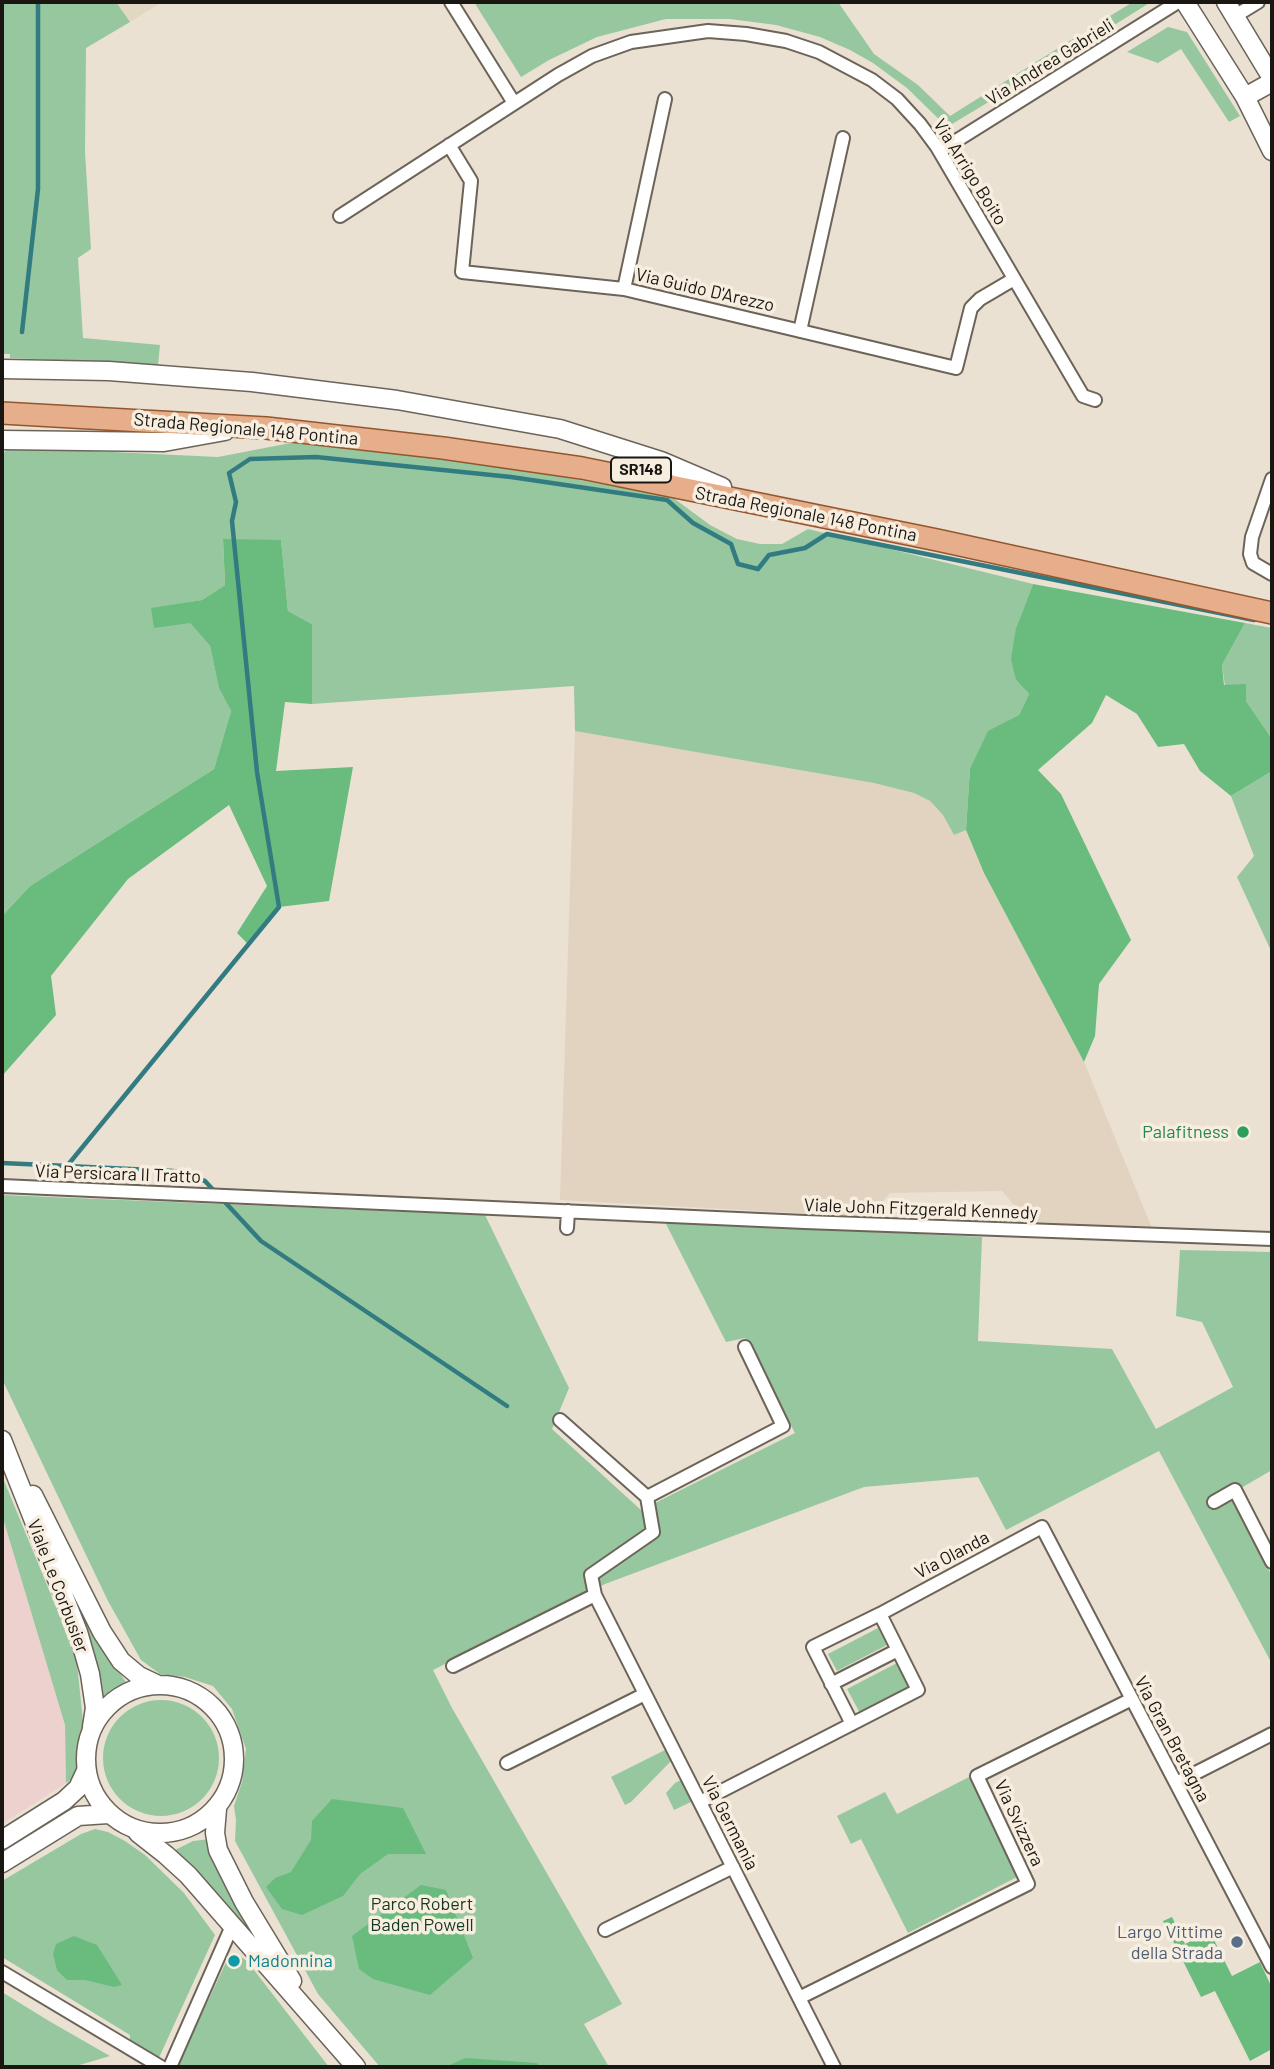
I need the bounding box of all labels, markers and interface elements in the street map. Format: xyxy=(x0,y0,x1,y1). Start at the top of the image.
street label: Via Andrea Gabrieli xyxy=(982,14,1118,110)
street label: Via Arrigo Boito xyxy=(929,115,1011,229)
street label: Via Guido D'Arezzo xyxy=(634,264,776,316)
street label: Strada Regionale 148 Pontina xyxy=(133,408,359,450)
road number: SR148 xyxy=(611,457,671,482)
street label: Strada Regionale 148 Pontina xyxy=(693,482,919,546)
place label: Palafitness xyxy=(1142,1121,1229,1143)
marker: Palafitness xyxy=(1235,1124,1251,1140)
street label: Via Persicara II Tratto xyxy=(35,1160,201,1188)
street label: Viale John Fitzgerald Kennedy xyxy=(804,1194,1038,1224)
street label: Viale Le Corbusier xyxy=(23,1516,93,1656)
street label: Via Olanda xyxy=(911,1526,993,1584)
street label: Via Gran Bretagna xyxy=(1130,1672,1214,1806)
street label: Via Germania xyxy=(697,1772,763,1874)
street label: Via Svizzera xyxy=(990,1776,1048,1870)
park label: Parco Robert Baden Powell xyxy=(370,1893,474,1936)
place label: Largo Vittime della Strada xyxy=(1117,1921,1223,1964)
marker: Largo Vittime della Strada xyxy=(1229,1934,1245,1950)
place label: Madonnina xyxy=(248,1950,333,1972)
marker: Madonnina xyxy=(226,1953,242,1969)

